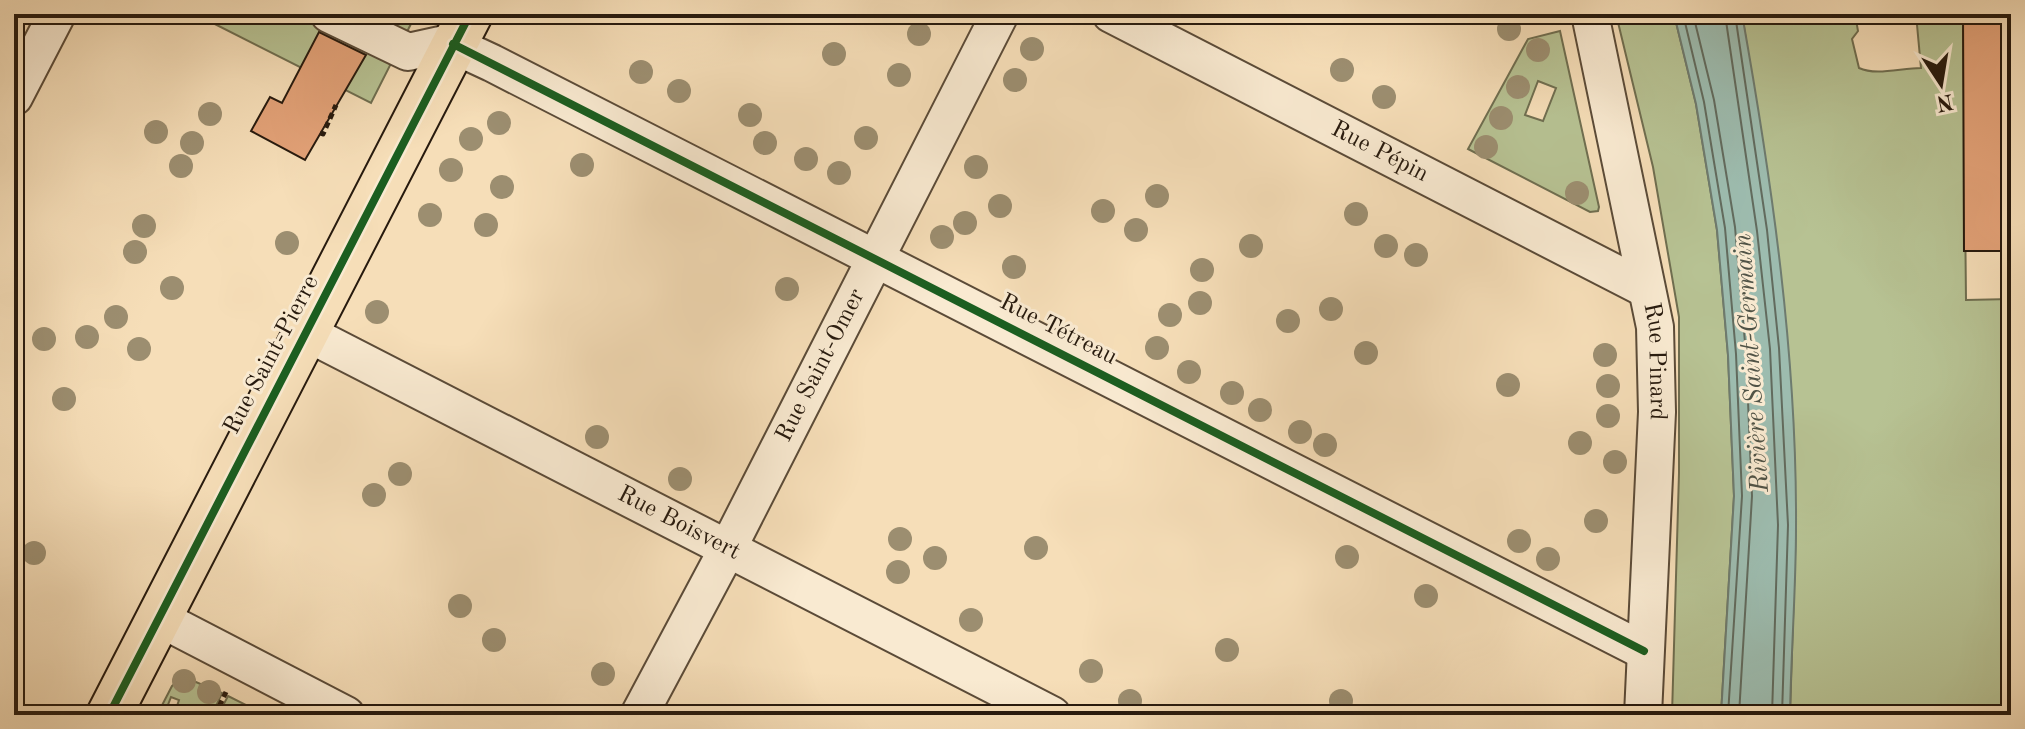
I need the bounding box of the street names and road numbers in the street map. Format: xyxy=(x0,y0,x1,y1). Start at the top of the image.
street label: Rue Pépin xyxy=(1327,117,1432,187)
street label: Rue Saint-Pierre xyxy=(220,272,324,438)
street label: Rue Saint-Omer xyxy=(772,285,870,446)
street label: Rue Tétreau xyxy=(995,290,1121,370)
street label: Rue Pinard xyxy=(1638,300,1669,421)
street label: Rue Boisvert xyxy=(614,482,744,565)

